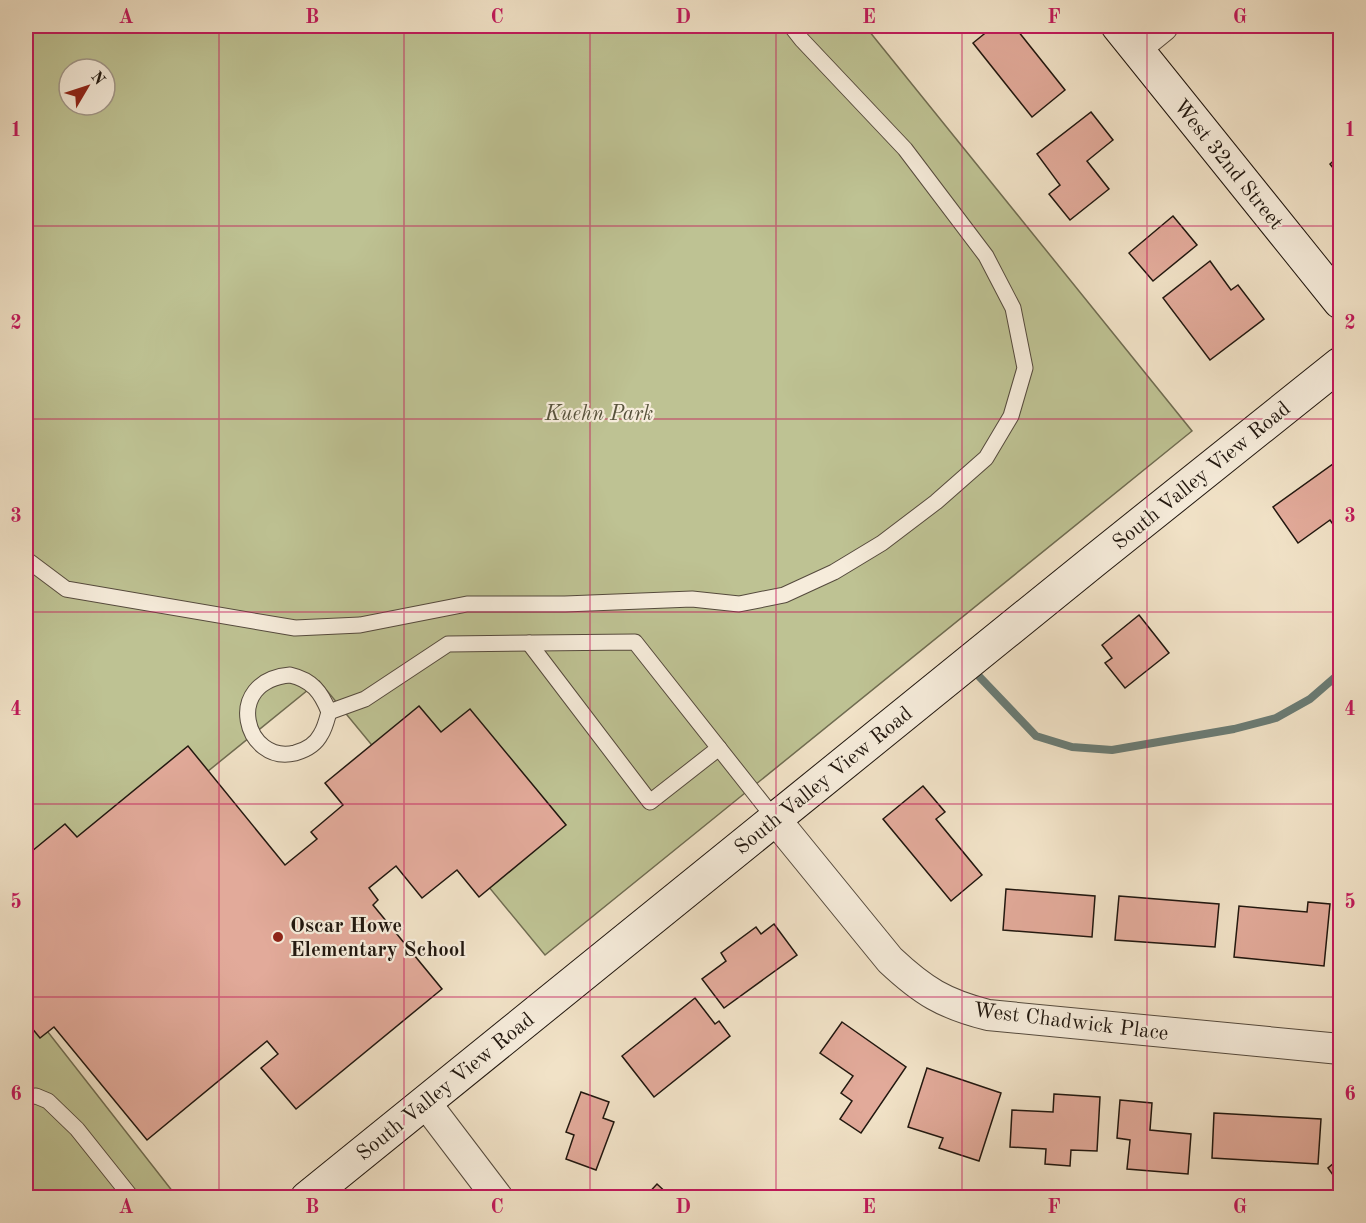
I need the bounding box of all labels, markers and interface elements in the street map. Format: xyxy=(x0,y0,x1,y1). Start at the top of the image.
text: A xyxy=(118,8,134,28)
text: B xyxy=(305,8,319,28)
text: C xyxy=(490,8,504,28)
text: D xyxy=(675,8,691,28)
text: E xyxy=(862,8,876,28)
text: F xyxy=(1047,8,1061,28)
text: G xyxy=(1233,8,1247,28)
north arrow xyxy=(57,57,117,117)
text: N xyxy=(87,69,108,89)
street label: West 32nd Street xyxy=(1169,96,1287,234)
text: 1 xyxy=(10,121,22,141)
text: 1 xyxy=(1344,121,1356,141)
text: 2 xyxy=(10,314,22,334)
text: 2 xyxy=(1344,314,1356,334)
street label: South Valley View Road xyxy=(1109,398,1295,554)
park label: Kuehn Park xyxy=(544,404,653,425)
text: 3 xyxy=(10,507,22,527)
text: 3 xyxy=(1344,507,1356,527)
text: 4 xyxy=(10,700,22,720)
text: 4 xyxy=(1344,700,1356,720)
street label: South Valley View Road xyxy=(731,703,917,859)
text: 5 xyxy=(10,892,22,913)
text: 5 xyxy=(1344,892,1356,913)
place label: Oscar Howe Elementary School xyxy=(290,916,466,961)
marker: Oscar Howe Elementary School xyxy=(271,930,285,944)
street label: West Chadwick Place xyxy=(972,1000,1170,1045)
street label: South Valley View Road xyxy=(353,1009,539,1165)
text: 6 xyxy=(10,1085,22,1105)
text: 6 xyxy=(1344,1085,1356,1105)
text: A xyxy=(118,1198,134,1218)
text: B xyxy=(305,1198,319,1218)
text: C xyxy=(490,1198,504,1218)
text: D xyxy=(675,1198,691,1218)
text: E xyxy=(862,1198,876,1218)
text: F xyxy=(1047,1198,1061,1218)
text: G xyxy=(1233,1198,1247,1218)

